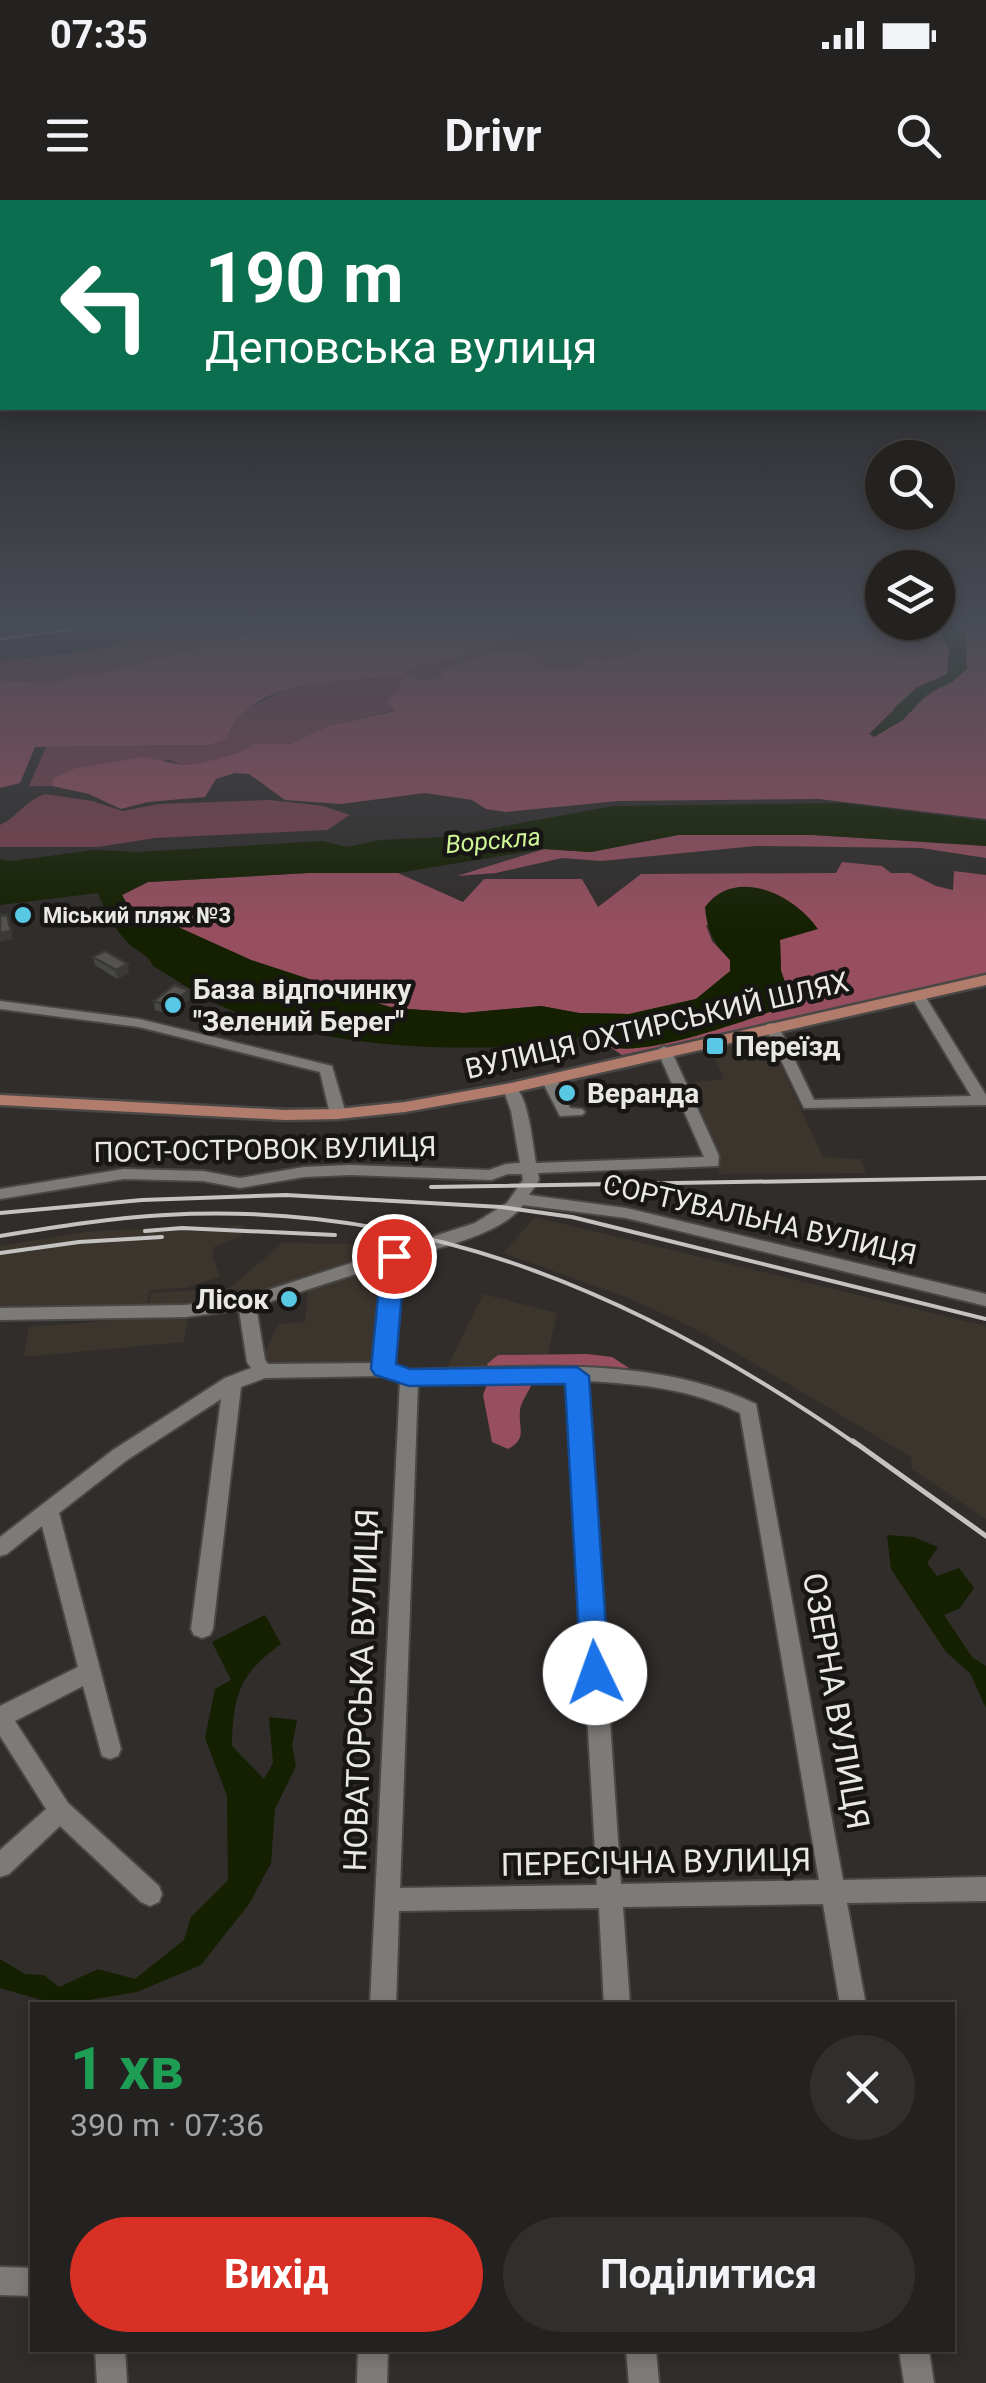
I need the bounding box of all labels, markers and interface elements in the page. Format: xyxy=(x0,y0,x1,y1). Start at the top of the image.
text: 07:35 xyxy=(50,13,148,57)
icon: menu xyxy=(40,108,95,163)
icon: search xyxy=(891,108,946,163)
text: Drivr xyxy=(445,109,541,162)
text: 190 m xyxy=(205,237,404,319)
icon: left xyxy=(40,240,170,370)
text: Деповська вулиця xyxy=(205,321,598,374)
map controls xyxy=(865,440,955,640)
button: search xyxy=(865,440,955,530)
button: layers xyxy=(865,550,955,640)
water label: Ворскла xyxy=(444,822,542,859)
place label: Міський пляж №3 xyxy=(43,903,231,928)
marker: Міський пляж №3 xyxy=(12,904,34,926)
street label: ВУЛИЦЯ ОХТИРСЬКИЙ ШЛЯХ xyxy=(462,965,852,1086)
place label: База відпочинку "Зелений Берег" xyxy=(193,973,412,1038)
marker: База відпочинку "Зелений Берег" xyxy=(162,994,184,1016)
place label: Переїзд xyxy=(735,1030,841,1063)
marker: Переїзд xyxy=(704,1035,726,1057)
place label: Веранда xyxy=(587,1077,699,1110)
marker: Веранда xyxy=(556,1082,578,1104)
street label: ПОСТ-ОСТРОВОК ВУЛИЦЯ xyxy=(93,1130,437,1169)
street label: СОРТУВАЛЬНА ВУЛИЦЯ xyxy=(600,1167,920,1272)
pin xyxy=(352,1214,437,1299)
icon: arrive xyxy=(367,1229,422,1284)
place label: Лісок xyxy=(196,1283,269,1316)
marker: Лісок xyxy=(278,1288,300,1310)
street label: НОВАТОРСЬКА ВУЛИЦЯ xyxy=(336,1508,386,1872)
street label: ОЗЕРНА ВУЛИЦЯ xyxy=(795,1570,877,1832)
position arrow xyxy=(543,1621,647,1725)
street label: ПЕРЕСІЧНА ВУЛИЦЯ xyxy=(500,1840,812,1884)
text: 1 хв xyxy=(70,2033,184,2104)
button: close xyxy=(810,2035,915,2140)
text: 390 m · 07:36 xyxy=(70,2106,264,2144)
button: Вихід xyxy=(70,2217,483,2332)
button: Поділитися xyxy=(503,2217,915,2332)

